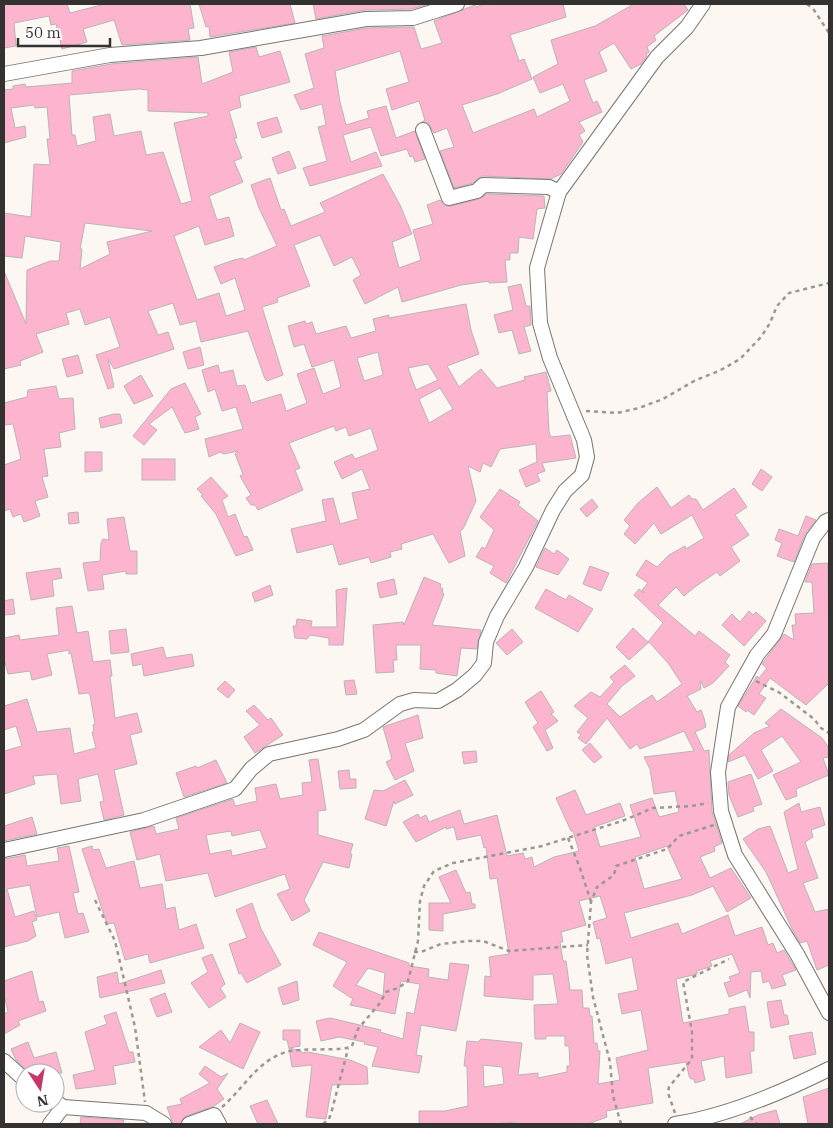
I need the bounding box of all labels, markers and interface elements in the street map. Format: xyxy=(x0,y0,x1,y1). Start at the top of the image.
scale bar xyxy=(18,15,110,47)
text: 50 m xyxy=(25,23,61,42)
north arrow xyxy=(15,1063,65,1113)
text: N xyxy=(35,1091,50,1111)

